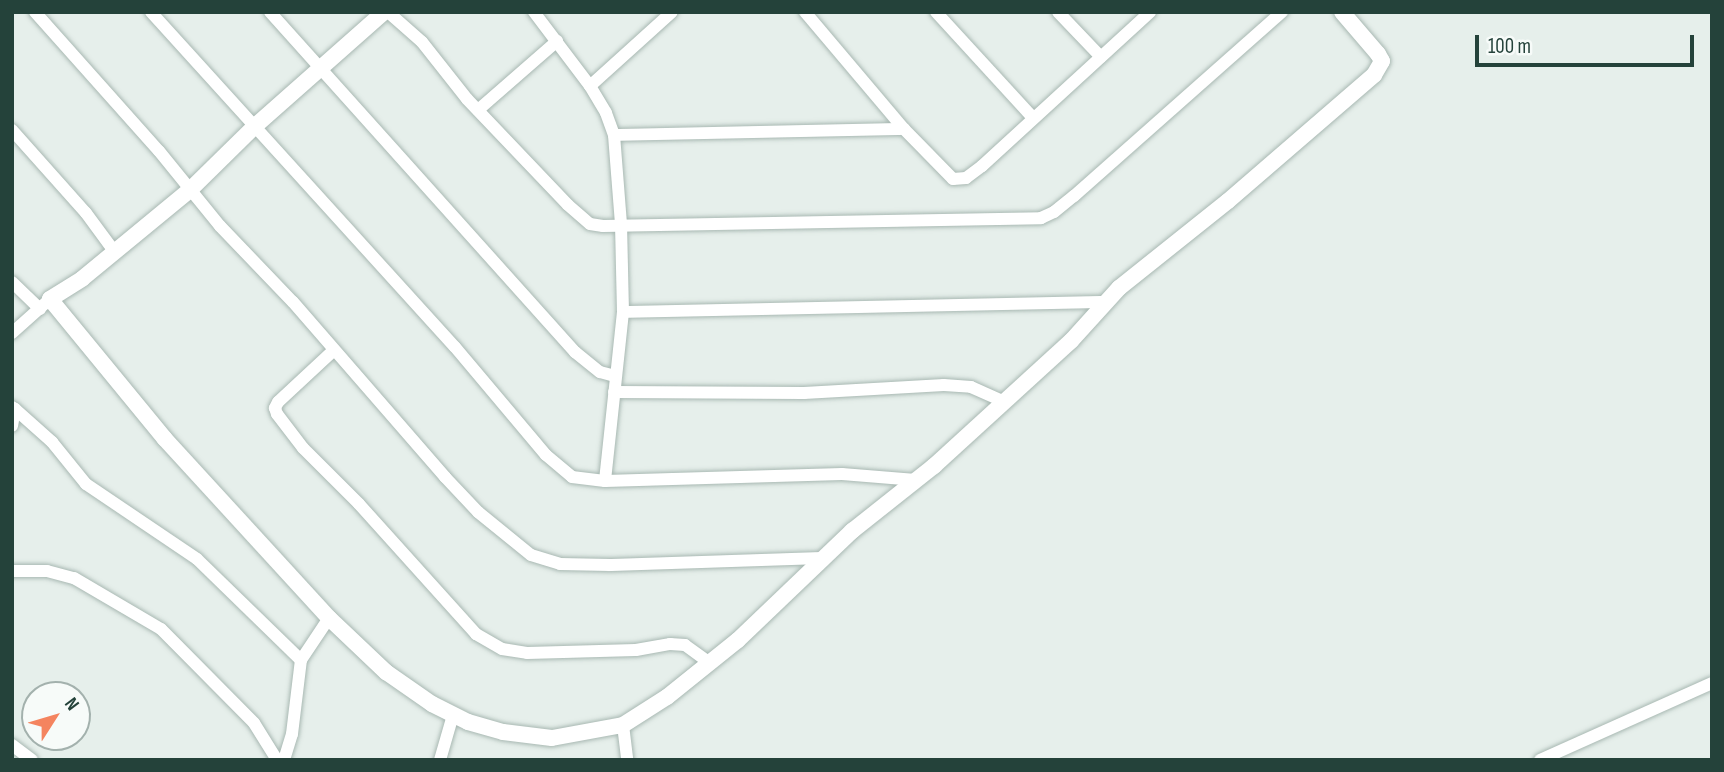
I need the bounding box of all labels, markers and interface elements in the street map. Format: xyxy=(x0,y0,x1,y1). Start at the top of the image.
scale bar xyxy=(1479,21,1698,65)
text: 100 m xyxy=(1488,34,1531,59)
north arrow xyxy=(21,681,91,751)
text: N xyxy=(59,693,84,715)

